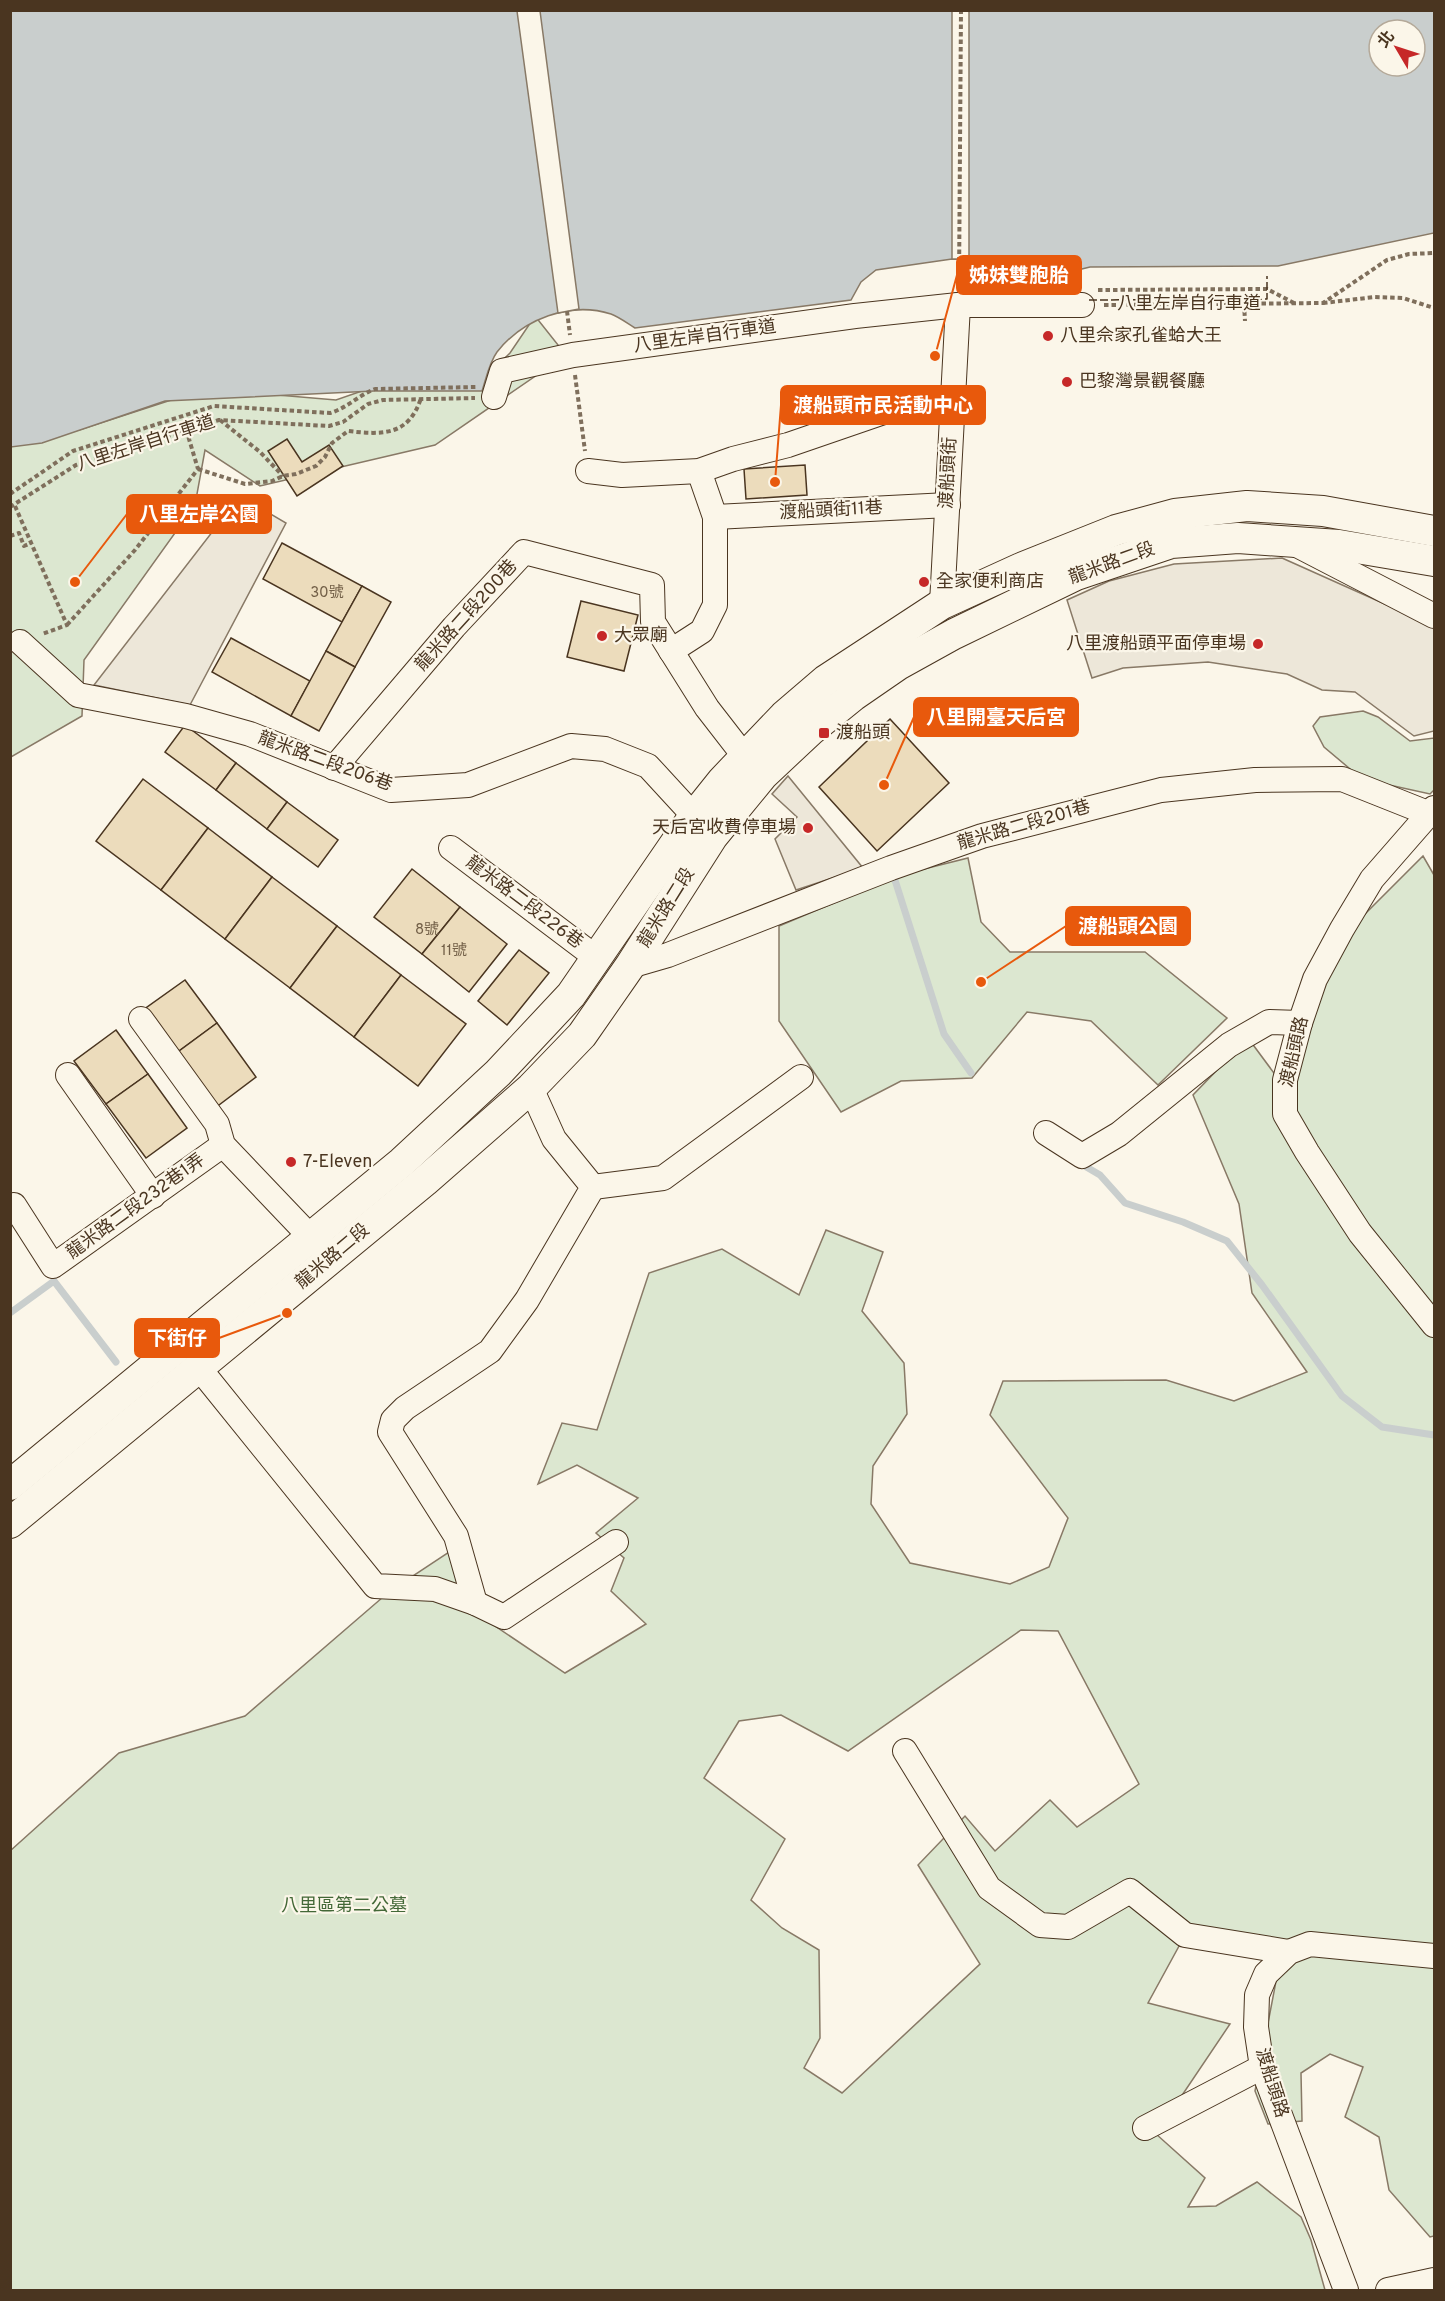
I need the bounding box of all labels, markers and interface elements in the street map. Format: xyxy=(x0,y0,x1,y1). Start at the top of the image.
north arrow xyxy=(1367,18,1427,78)
text: 北 xyxy=(1374,27,1400,52)
callout: 姊妹雙胞胎 xyxy=(957,256,1081,294)
text: 姊妹雙胞胎 xyxy=(969,264,1069,290)
street label: 八里左岸自行車道 xyxy=(1117,293,1261,316)
street label: 八里左岸自行車道 xyxy=(632,316,778,358)
place label: 八里佘家孔雀蛤大王 xyxy=(1060,325,1222,348)
marker: 八里佘家孔雀蛤大王 xyxy=(1041,329,1055,343)
place label: 巴黎灣景觀餐廳 xyxy=(1079,371,1205,394)
marker: 巴黎灣景觀餐廳 xyxy=(1060,375,1074,389)
callout: 渡船頭市民活動中心 xyxy=(781,386,985,424)
text: 渡船頭市民活動中心 xyxy=(793,394,973,420)
street label: 八里左岸自行車道 xyxy=(74,411,218,477)
street label: 渡船頭街 xyxy=(936,436,962,510)
callout: 八里左岸公園 xyxy=(127,495,271,533)
street label: 渡船頭街11巷 xyxy=(779,497,883,525)
text: 八里左岸公園 xyxy=(139,503,259,529)
street label: 龍米路二段 xyxy=(1066,538,1158,590)
street label: 龍米路二段200巷 xyxy=(411,556,523,676)
place label: 全家便利商店 xyxy=(936,571,1044,594)
marker: 全家便利商店 xyxy=(917,575,931,589)
house number: 30號 xyxy=(310,584,344,603)
place label: 大眾廟 xyxy=(614,625,668,648)
marker: 大眾廟 xyxy=(595,629,609,643)
place label: 八里渡船頭平面停車場 xyxy=(1066,633,1246,656)
marker: 八里渡船頭平面停車場 xyxy=(1251,637,1265,651)
callout: 八里開臺天后宮 xyxy=(914,698,1078,736)
text: 八里開臺天后宮 xyxy=(926,706,1066,732)
place label: 渡船頭 xyxy=(836,722,890,745)
marker: 渡船頭 xyxy=(817,726,831,740)
street label: 龍米路二段206巷 xyxy=(255,727,395,797)
street label: 龍米路二段201巷 xyxy=(955,796,1093,856)
place label: 天后宮收費停車場 xyxy=(652,817,796,840)
marker: 天后宮收費停車場 xyxy=(801,821,815,835)
street label: 龍米路二段226巷 xyxy=(461,851,587,955)
street label: 龍米路二段 xyxy=(633,864,701,952)
callout: 渡船頭公園 xyxy=(1066,907,1190,945)
text: 渡船頭公園 xyxy=(1078,915,1178,941)
house number: 8號 xyxy=(415,921,439,940)
house number: 11號 xyxy=(441,942,467,961)
street label: 渡船頭路 xyxy=(1276,1014,1314,1090)
street label: 龍米路二段232巷1弄 xyxy=(62,1149,210,1265)
place label: 7-Eleven xyxy=(303,1151,372,1174)
marker: 7-Eleven xyxy=(284,1155,298,1169)
street label: 龍米路二段 xyxy=(291,1219,375,1295)
callout: 下街仔 xyxy=(135,1319,219,1357)
text: 下街仔 xyxy=(147,1327,207,1353)
park label: 八里區第二公墓 xyxy=(281,1895,407,1918)
street label: 渡船頭路 xyxy=(1249,2045,1293,2121)

